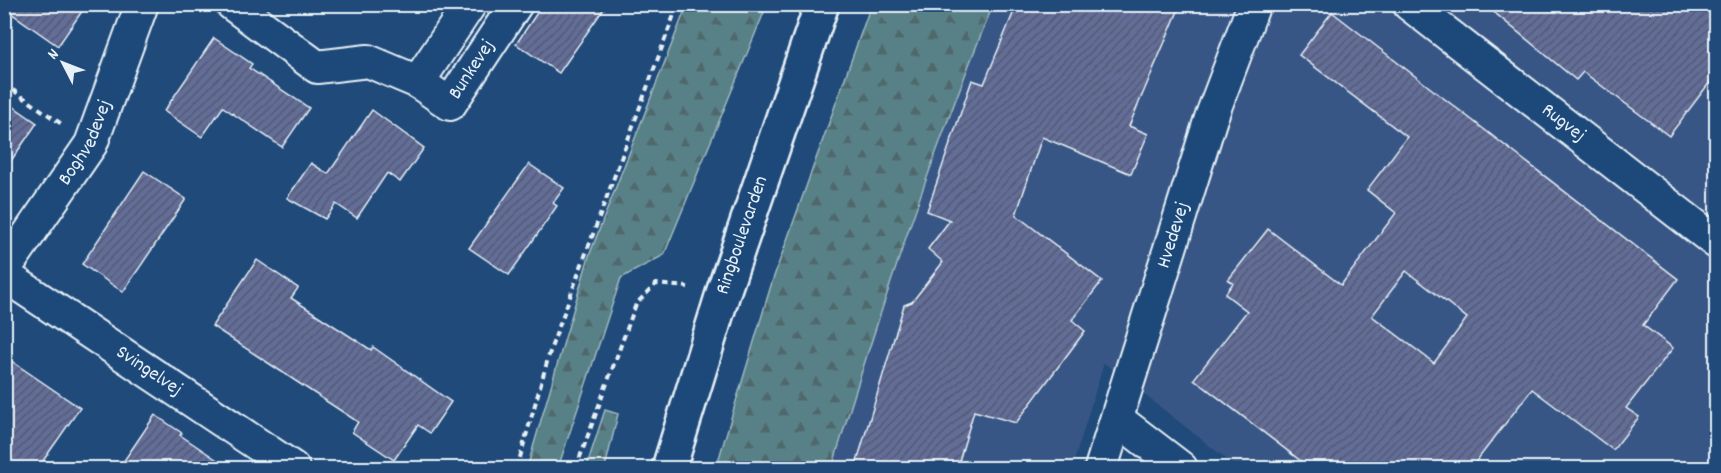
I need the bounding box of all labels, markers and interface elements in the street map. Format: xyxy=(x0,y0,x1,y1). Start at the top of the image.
north arrow xyxy=(33,33,93,93)
street label: Bunkevej xyxy=(442,34,503,106)
text: N xyxy=(43,44,65,65)
street label: Boghvedevej xyxy=(52,96,120,192)
street label: Rugvej xyxy=(1535,97,1591,150)
street label: Ringboulevarden xyxy=(709,172,776,299)
street label: Hvedevej xyxy=(1151,199,1198,272)
street label: Svingelvej xyxy=(110,339,188,404)

